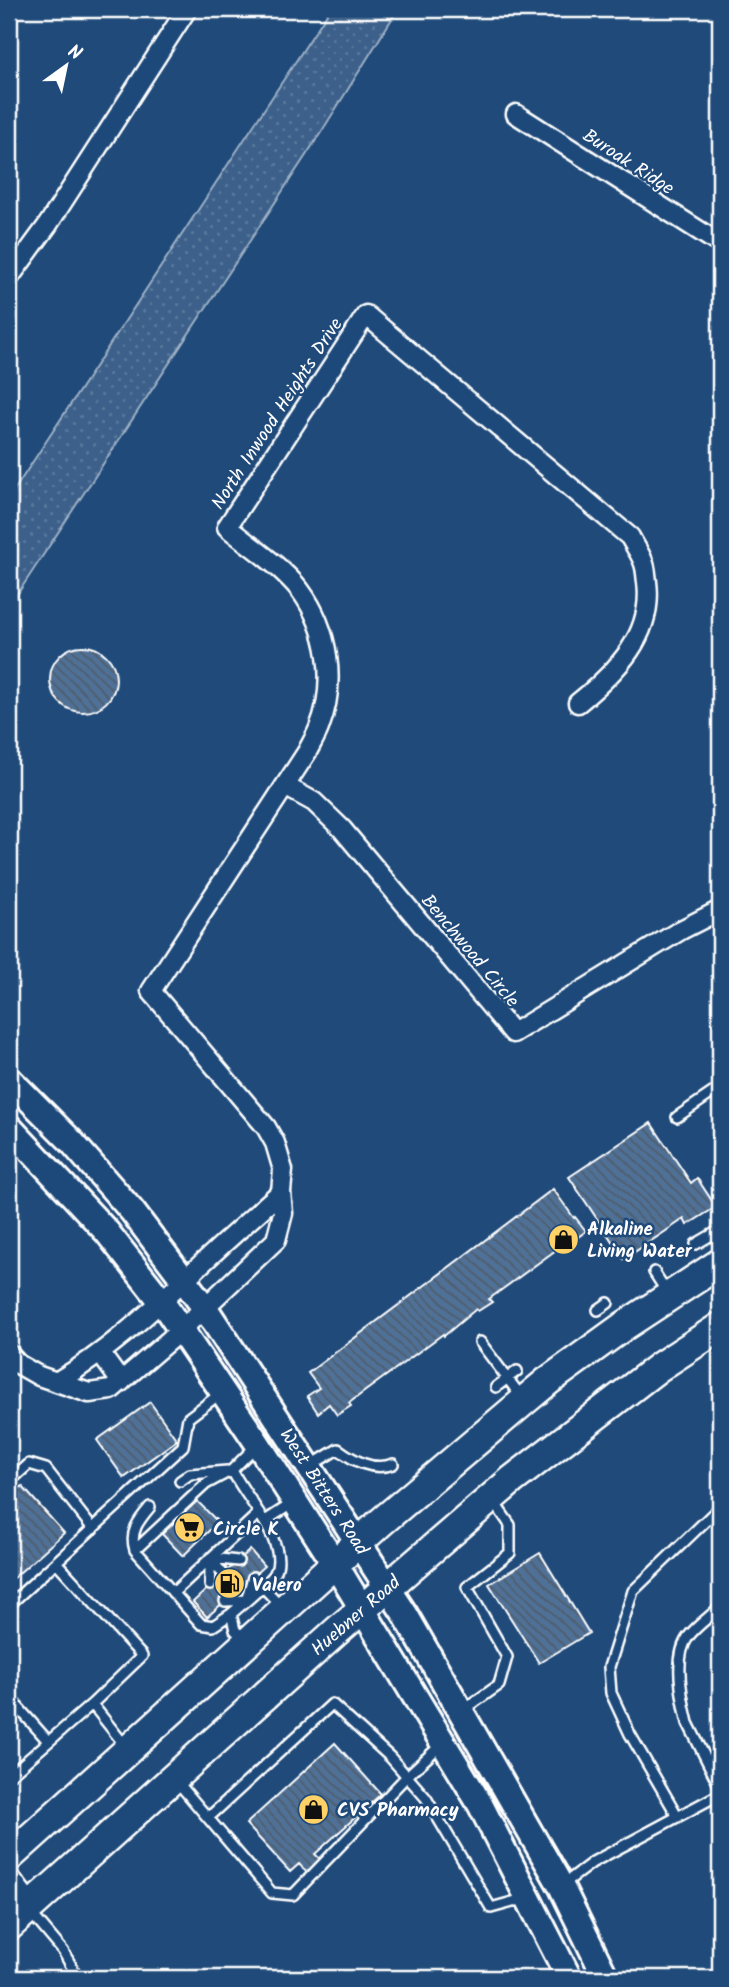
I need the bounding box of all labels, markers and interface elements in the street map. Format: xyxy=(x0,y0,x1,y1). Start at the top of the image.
north arrow xyxy=(32,32,102,102)
text: N xyxy=(61,38,87,69)
street label: Buroak Ridge xyxy=(576,122,680,204)
street label: North Inwood Heights Drive xyxy=(204,312,351,516)
street label: Benchwood Circle xyxy=(413,888,526,1015)
place label: Alkaline Living Water xyxy=(587,1215,693,1267)
shop icon: Alkaline Living Water xyxy=(547,1222,581,1256)
street label: West Bitters Road xyxy=(271,1423,376,1562)
supermarket icon: Circle K xyxy=(173,1511,207,1545)
place label: Circle K xyxy=(213,1515,279,1545)
fuel station icon: Valero xyxy=(212,1567,246,1601)
street label: Huebner Road xyxy=(305,1568,408,1664)
place label: Valero xyxy=(252,1571,302,1601)
shop icon: CVS Pharmacy xyxy=(297,1792,331,1826)
place label: CVS Pharmacy xyxy=(337,1796,459,1826)

